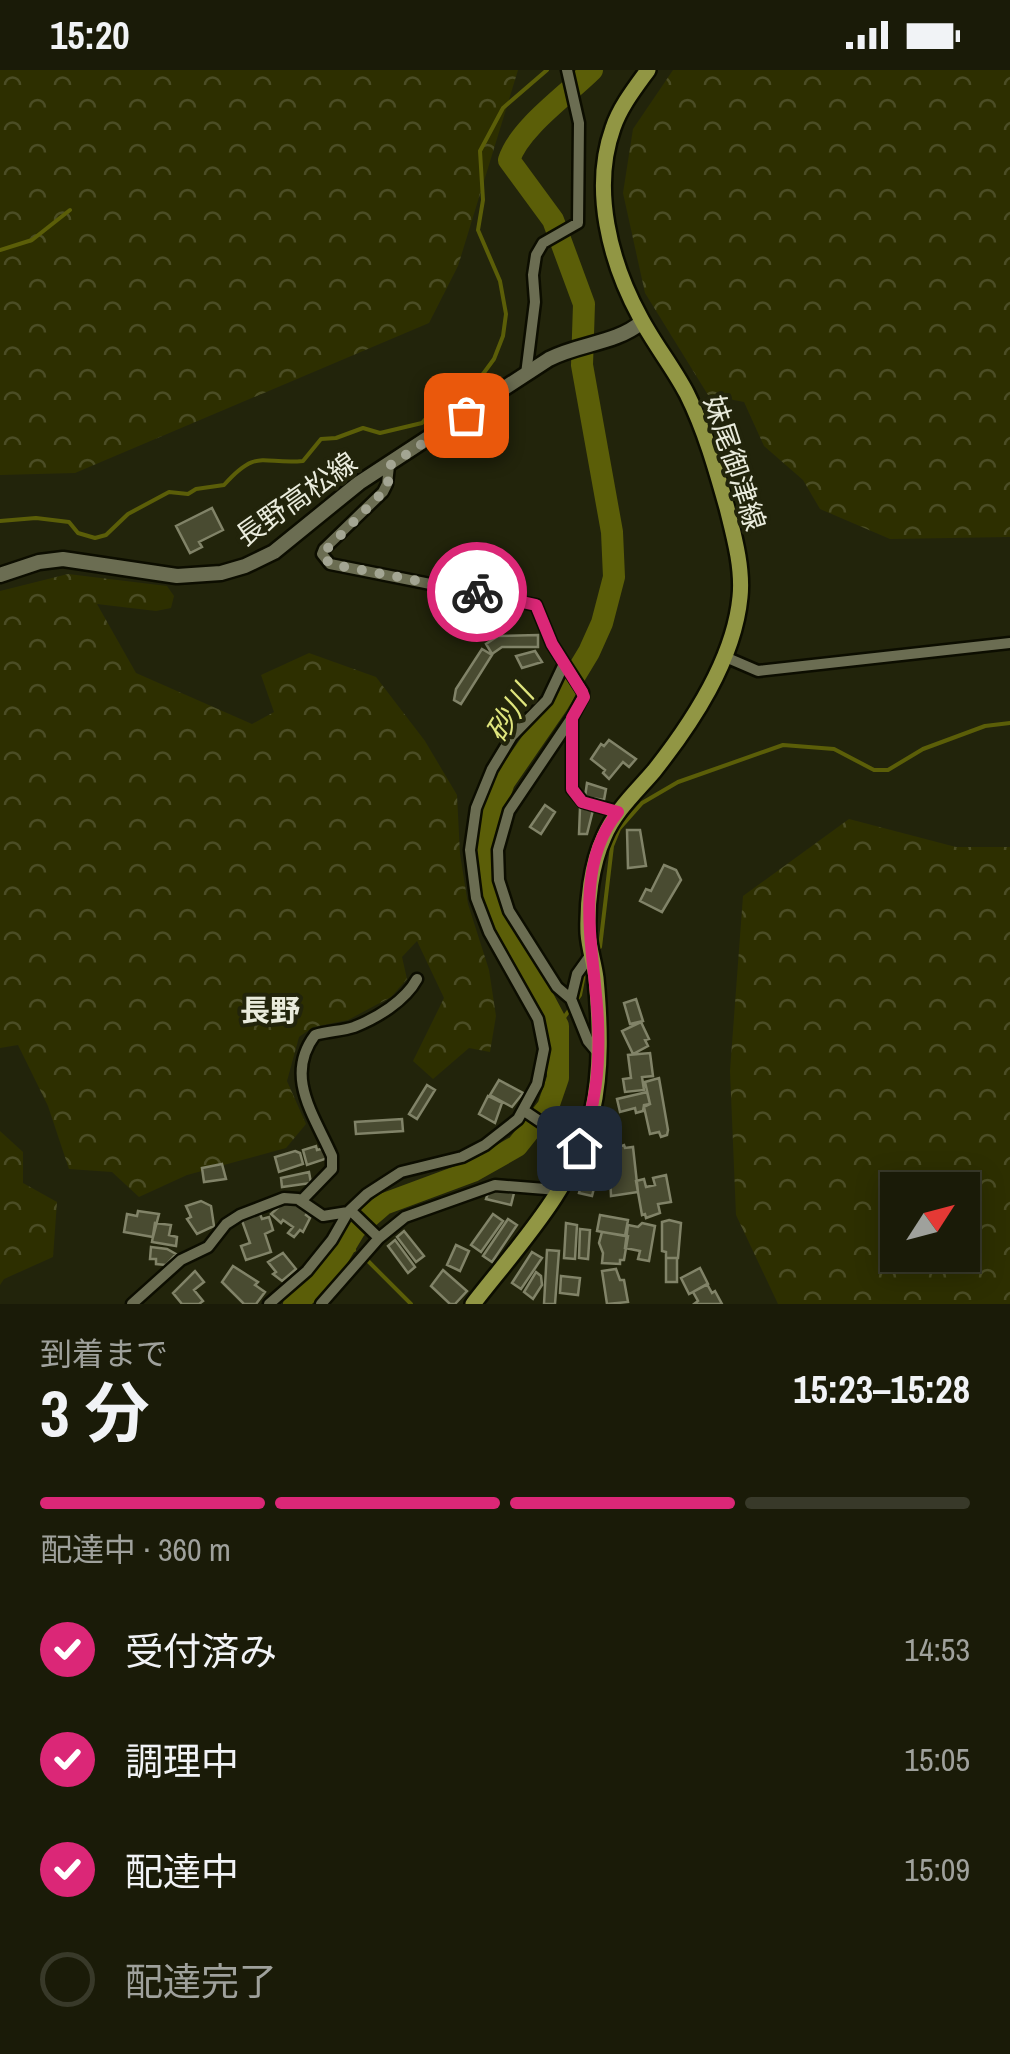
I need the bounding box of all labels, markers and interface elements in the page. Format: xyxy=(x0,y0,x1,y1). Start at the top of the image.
text: 15:20 xyxy=(50,10,130,61)
pin xyxy=(424,373,509,458)
icon: bag xyxy=(439,388,494,443)
street label: 妹尾御津線 xyxy=(695,391,775,535)
street label: 長野高松線 xyxy=(228,443,364,555)
courier xyxy=(427,542,527,642)
icon: bike xyxy=(450,565,505,620)
water label: 砂川 xyxy=(476,675,544,750)
district label: 長野 xyxy=(240,990,300,1030)
pin xyxy=(537,1106,622,1191)
icon: home xyxy=(552,1121,607,1176)
north arrow xyxy=(880,1172,980,1272)
map controls xyxy=(880,1172,980,1272)
text: 到着まで xyxy=(40,1332,168,1375)
text: 15:23–15:28 xyxy=(793,1364,970,1415)
text: 3 分 xyxy=(40,1369,149,1456)
text: 配達中 · 360 m xyxy=(40,1528,231,1571)
icon: check xyxy=(40,1622,95,1677)
text: 受付済み xyxy=(125,1626,277,1677)
text: 14:53 xyxy=(904,1628,970,1671)
icon: check xyxy=(40,1732,95,1787)
text: 調理中 xyxy=(125,1736,239,1787)
text: 15:05 xyxy=(904,1738,970,1781)
icon: check xyxy=(40,1842,95,1897)
text: 配達中 xyxy=(125,1846,239,1897)
text: 15:09 xyxy=(904,1848,970,1891)
text: 配達完了 xyxy=(125,1956,277,2007)

